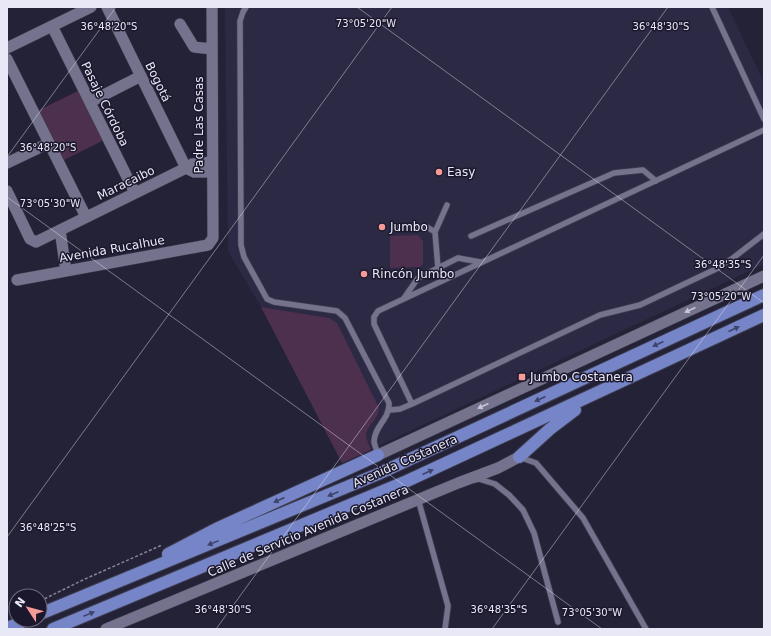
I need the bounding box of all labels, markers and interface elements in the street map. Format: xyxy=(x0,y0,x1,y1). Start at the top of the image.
text: 73°05'20"W xyxy=(336,18,396,29)
text: 36°48'20"S xyxy=(81,21,137,32)
text: 36°48'30"S xyxy=(633,21,689,32)
street label: Pasaje Córdoba xyxy=(78,59,132,149)
street label: Bogotá xyxy=(142,60,174,104)
street label: Padre Las Casas xyxy=(192,76,206,174)
text: 36°48'20"S xyxy=(20,142,76,153)
street label: Maracaibo xyxy=(95,163,157,203)
place label: Easy xyxy=(447,165,475,179)
marker: Easy xyxy=(434,167,444,177)
text: 73°05'30"W xyxy=(20,198,80,209)
place label: Jumbo xyxy=(389,220,428,234)
marker: Jumbo xyxy=(377,222,387,232)
street label: Avenida Rucalhue xyxy=(58,233,166,265)
text: 36°48'35"S xyxy=(695,259,751,270)
place label: Rincón Jumbo xyxy=(372,267,454,281)
marker: Rincón Jumbo xyxy=(359,269,369,279)
text: 73°05'20"W xyxy=(691,291,751,302)
one-way arrow xyxy=(685,307,696,313)
one-way arrow xyxy=(729,326,740,332)
one-way arrow xyxy=(652,341,664,347)
place label: Jumbo Costanera xyxy=(529,370,633,384)
marker: Jumbo Costanera xyxy=(517,372,527,382)
one-way arrow xyxy=(535,396,546,402)
one-way arrow xyxy=(478,403,489,409)
street label: Avenida Costanera xyxy=(351,432,459,490)
one-way arrow xyxy=(422,469,434,475)
street label: Calle de Servicio Avenida Costanera xyxy=(205,482,411,580)
one-way arrow xyxy=(326,491,338,497)
one-way arrow xyxy=(273,497,285,503)
text: 36°48'25"S xyxy=(20,522,76,533)
one-way arrow xyxy=(207,540,218,546)
north arrow xyxy=(8,588,48,628)
text: N xyxy=(12,595,28,610)
text: 36°48'30"S xyxy=(195,604,251,615)
text: 36°48'35"S xyxy=(471,604,527,615)
text: 73°05'30"W xyxy=(562,607,622,618)
one-way arrow xyxy=(83,611,94,617)

